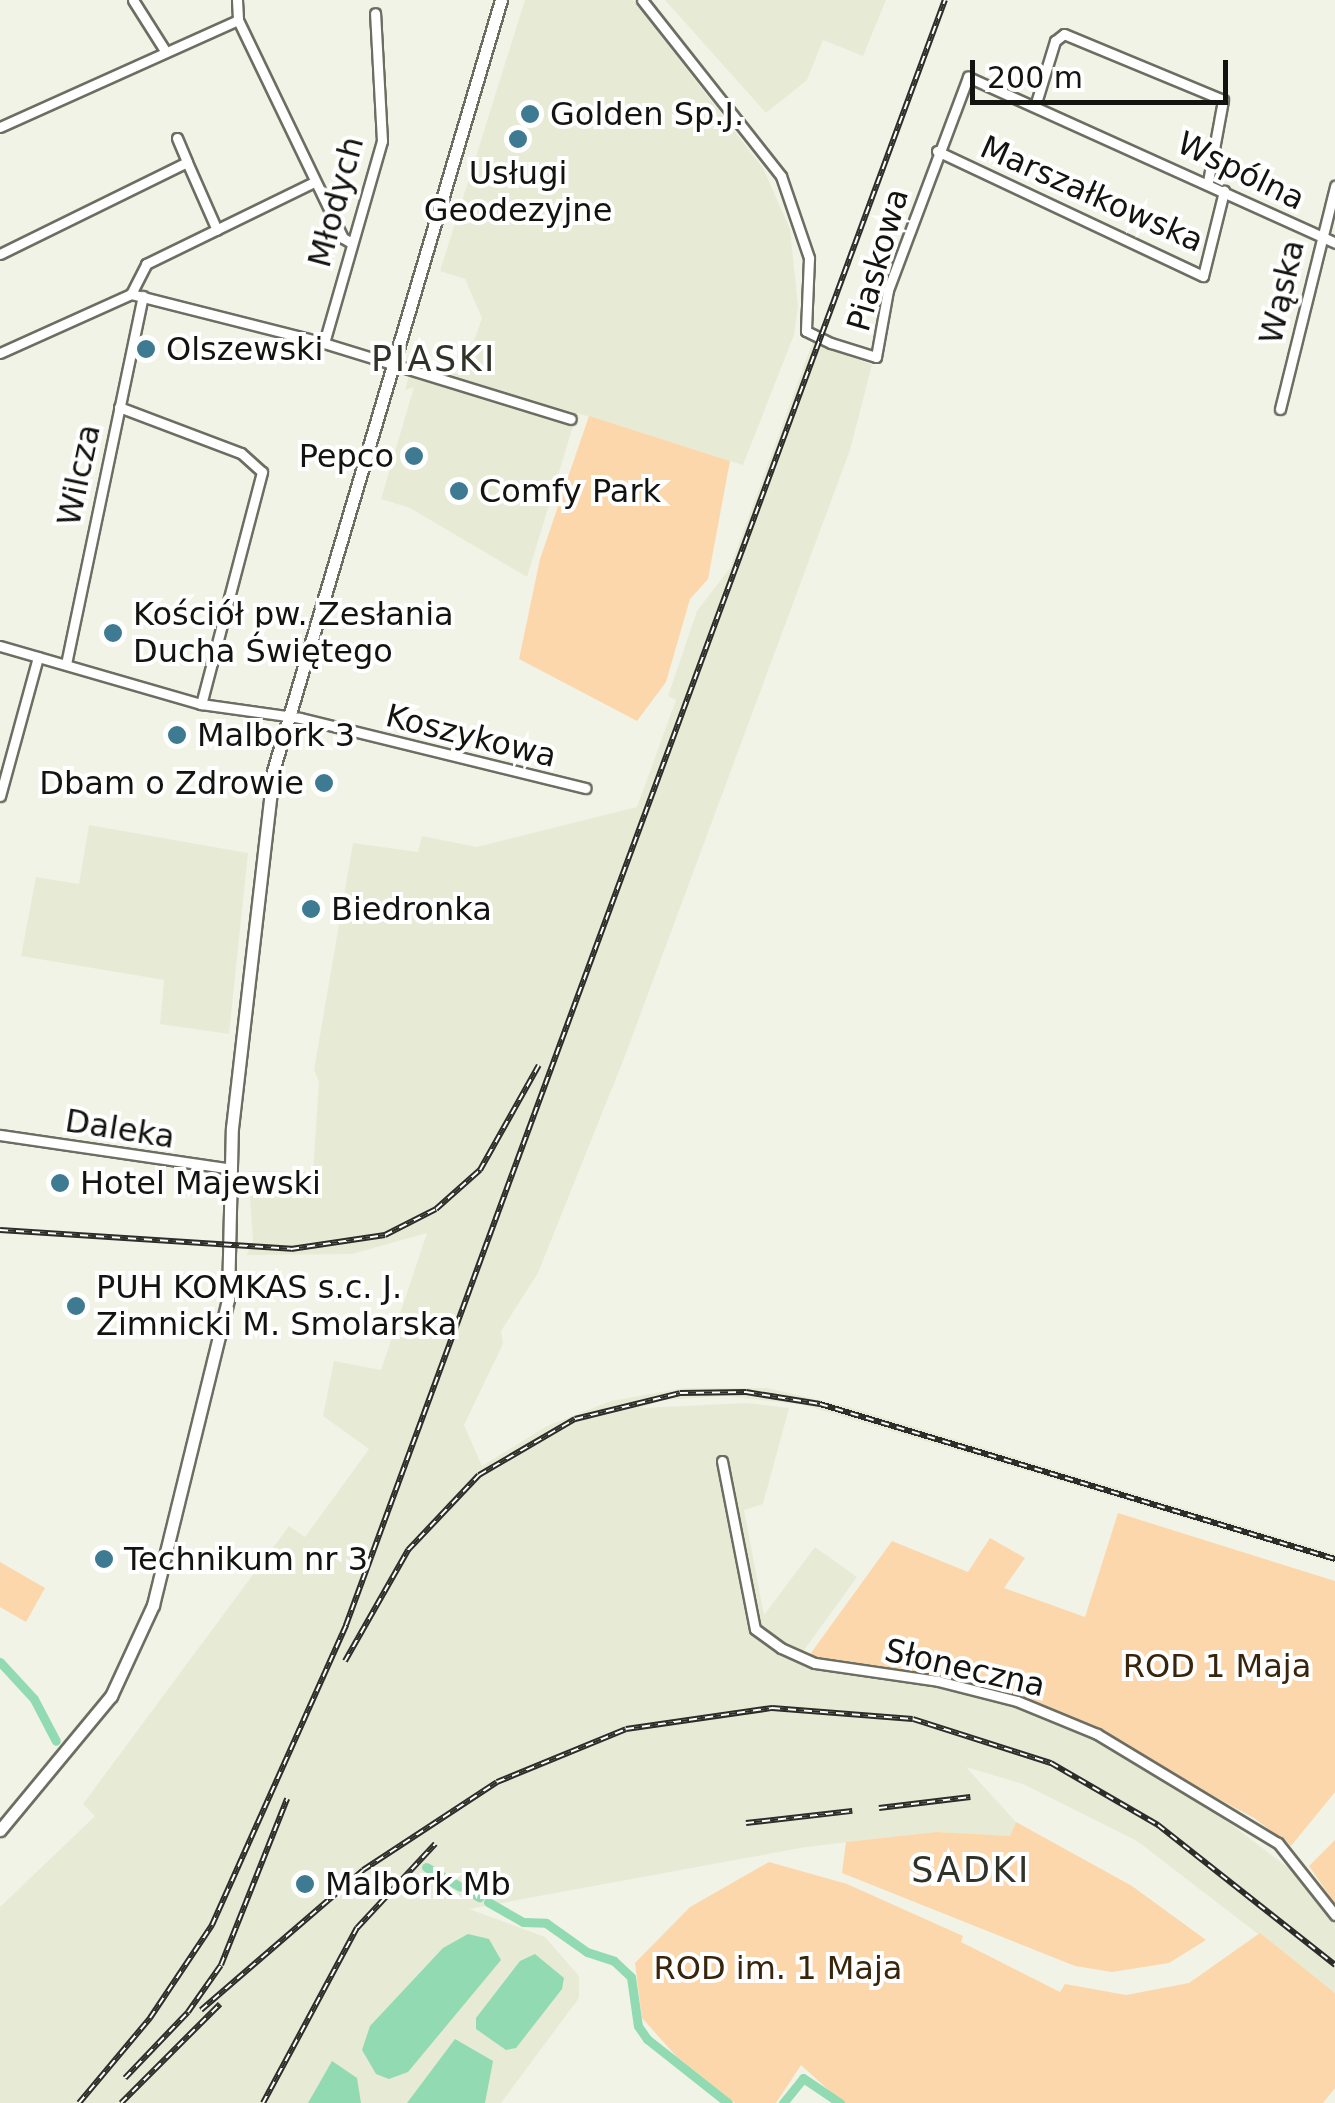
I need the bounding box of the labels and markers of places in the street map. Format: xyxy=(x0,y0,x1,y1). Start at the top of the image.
place label: Golden Sp.J. xyxy=(550,95,744,133)
marker: Golden Sp.J. xyxy=(519,103,541,125)
marker: Usługi Geodezyjne xyxy=(507,128,529,150)
place label: Usługi Geodezyjne xyxy=(424,155,612,230)
place label: Olszewski xyxy=(166,330,324,368)
marker: Olszewski xyxy=(135,338,157,360)
place label: Pepco xyxy=(299,437,394,475)
marker: Pepco xyxy=(403,445,425,467)
place label: Comfy Park xyxy=(479,472,661,510)
marker: Comfy Park xyxy=(448,480,470,502)
place label: Kościół pw. Zesłania Ducha Świętego xyxy=(133,596,454,671)
marker: Kościół pw. Zesłania Ducha Świętego xyxy=(102,622,124,644)
place label: Malbork 3 xyxy=(197,716,355,754)
marker: Malbork 3 xyxy=(166,724,188,746)
place label: Dbam o Zdrowie xyxy=(39,764,304,802)
marker: Dbam o Zdrowie xyxy=(313,772,335,794)
place label: Biedronka xyxy=(331,890,492,928)
marker: Biedronka xyxy=(300,898,322,920)
place label: Hotel Majewski xyxy=(80,1164,321,1202)
marker: Hotel Majewski xyxy=(49,1172,71,1194)
place label: PUH KOMKAS s.c. J. Zimnicki M. Smolarska xyxy=(96,1269,457,1344)
marker: PUH KOMKAS s.c. J. Zimnicki M. Smolarska xyxy=(65,1295,87,1317)
place label: Technikum nr 3 xyxy=(124,1540,368,1578)
marker: Technikum nr 3 xyxy=(93,1548,115,1570)
place label: Malbork Mb xyxy=(325,1865,511,1903)
marker: Malbork Mb xyxy=(294,1873,316,1895)

